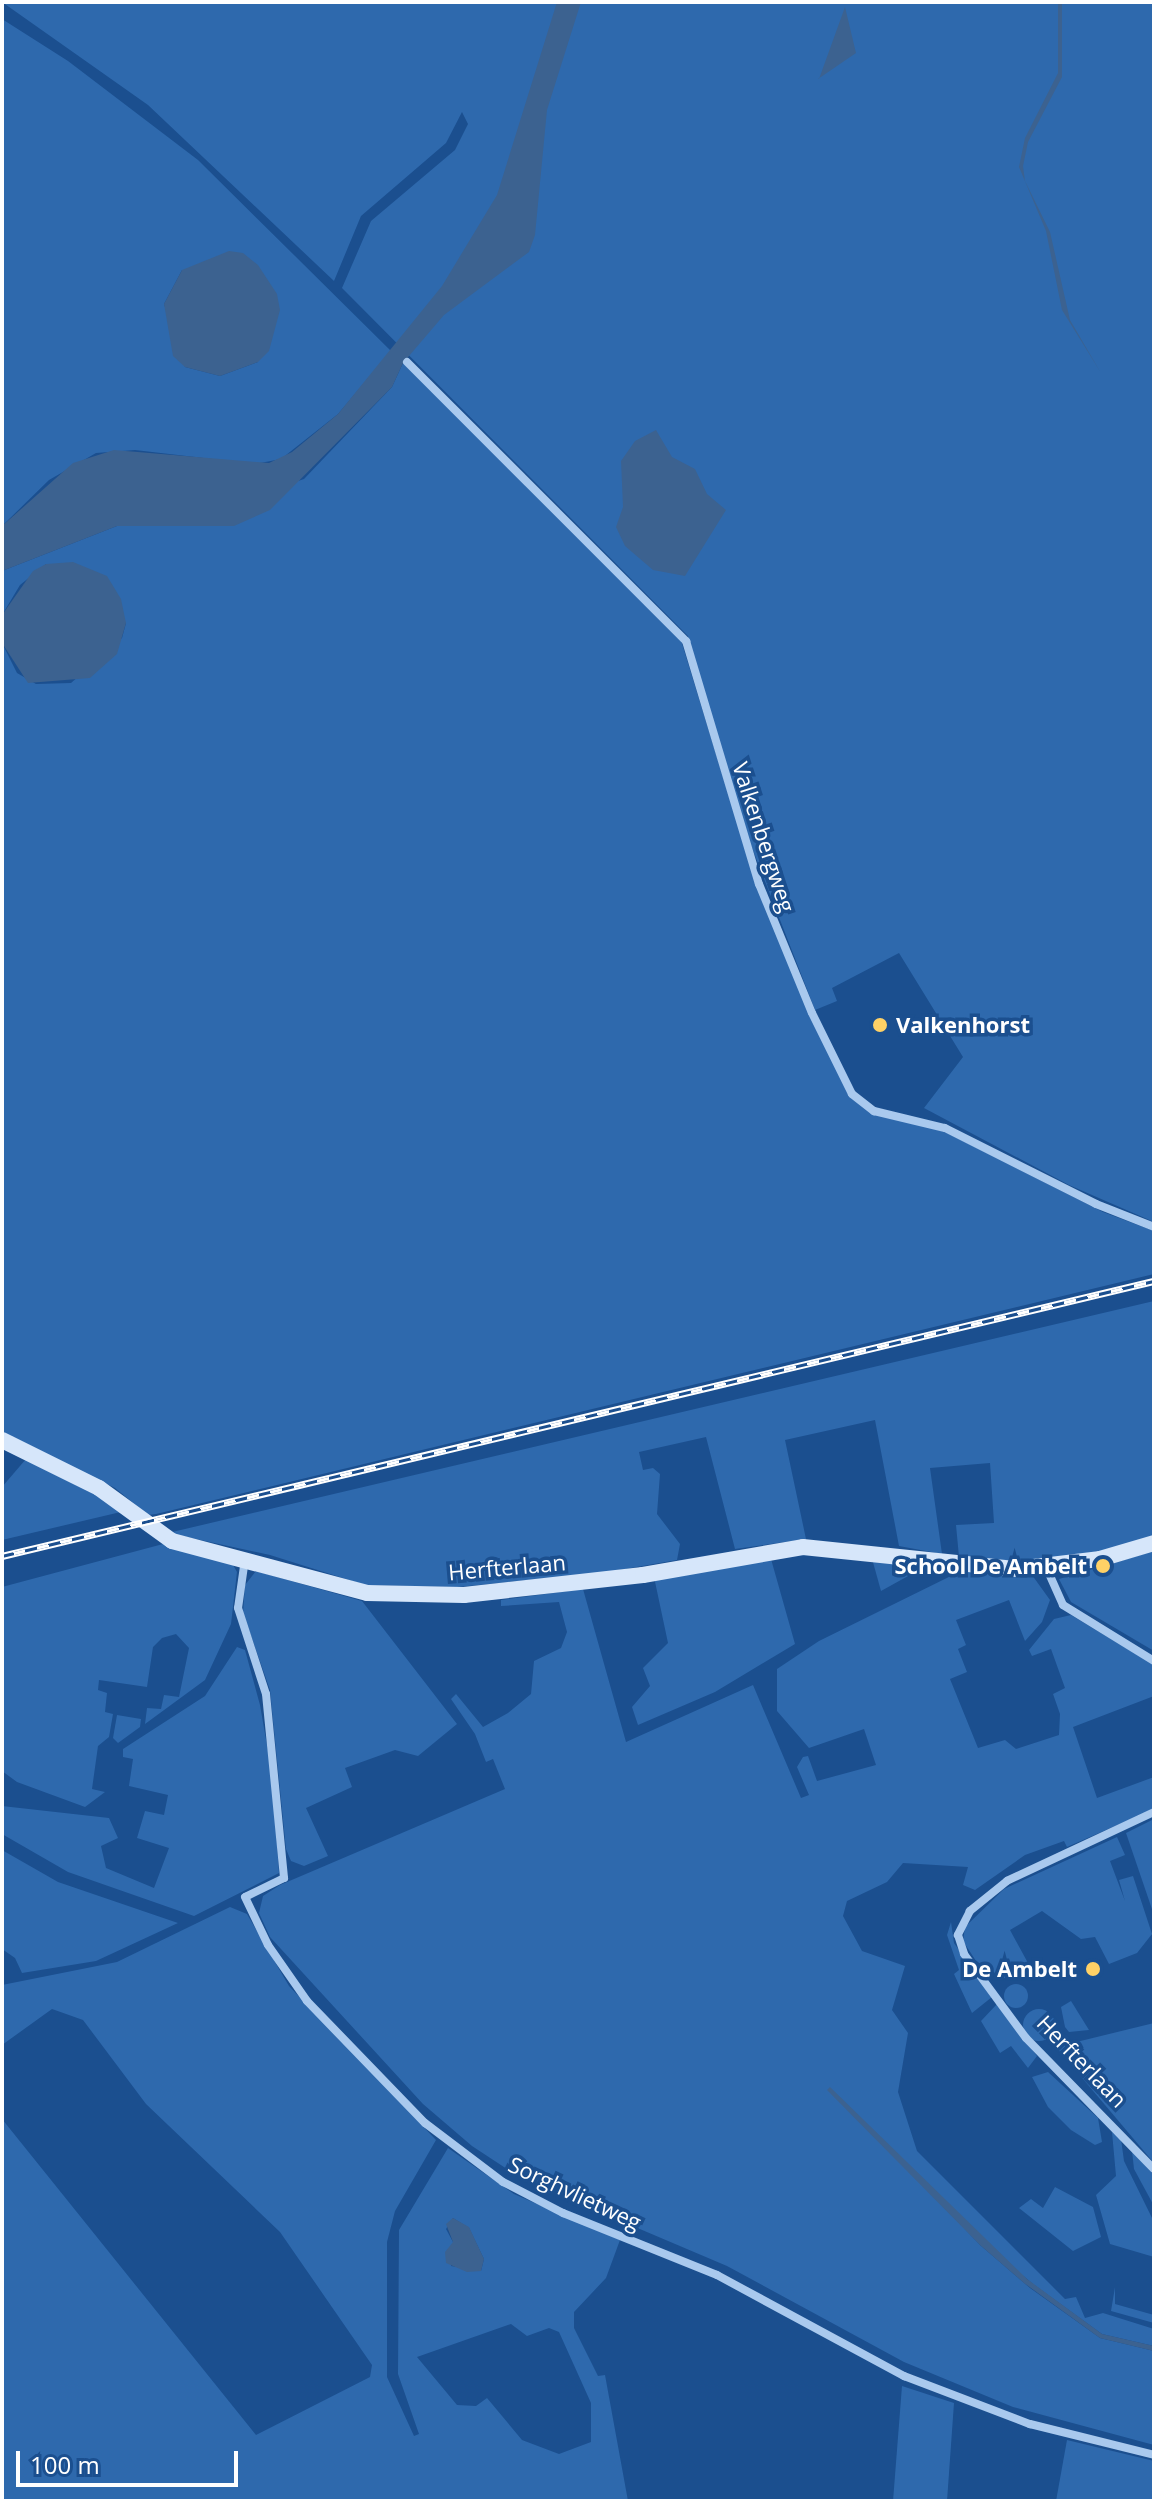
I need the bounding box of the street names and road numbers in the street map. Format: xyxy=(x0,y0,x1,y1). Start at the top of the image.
street label: Valkenbergweg xyxy=(727,759,801,915)
street label: Herfterlaan xyxy=(447,1549,567,1585)
street label: Herfterlaan xyxy=(1032,2010,1132,2112)
street label: Sorghvlietweg xyxy=(504,2151,646,2235)

